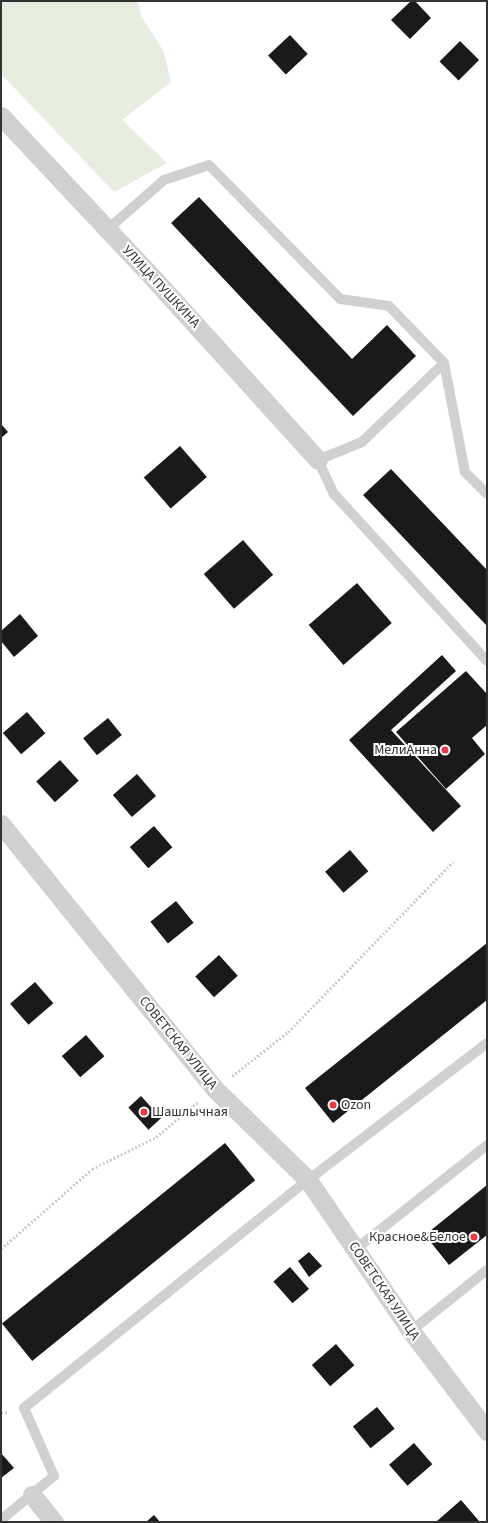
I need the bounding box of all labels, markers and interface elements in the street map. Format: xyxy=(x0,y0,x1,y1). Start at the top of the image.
street label: УЛИЦА ПУШКИНА xyxy=(119,242,203,332)
place label: МелиАнна xyxy=(374,742,437,758)
marker: МелиАнна xyxy=(440,745,450,755)
street label: СОВЕТСКАЯ УЛИЦА xyxy=(135,993,221,1093)
place label: Ozon xyxy=(341,1097,371,1113)
marker: Ozon xyxy=(328,1100,338,1110)
place label: Шашлычная xyxy=(152,1104,228,1120)
marker: Шашлычная xyxy=(139,1107,149,1117)
place label: Красное&Белое xyxy=(369,1229,466,1245)
marker: Красное&Белое xyxy=(469,1232,479,1242)
street label: СОВЕТСКАЯ УЛИЦА xyxy=(345,1239,423,1343)

